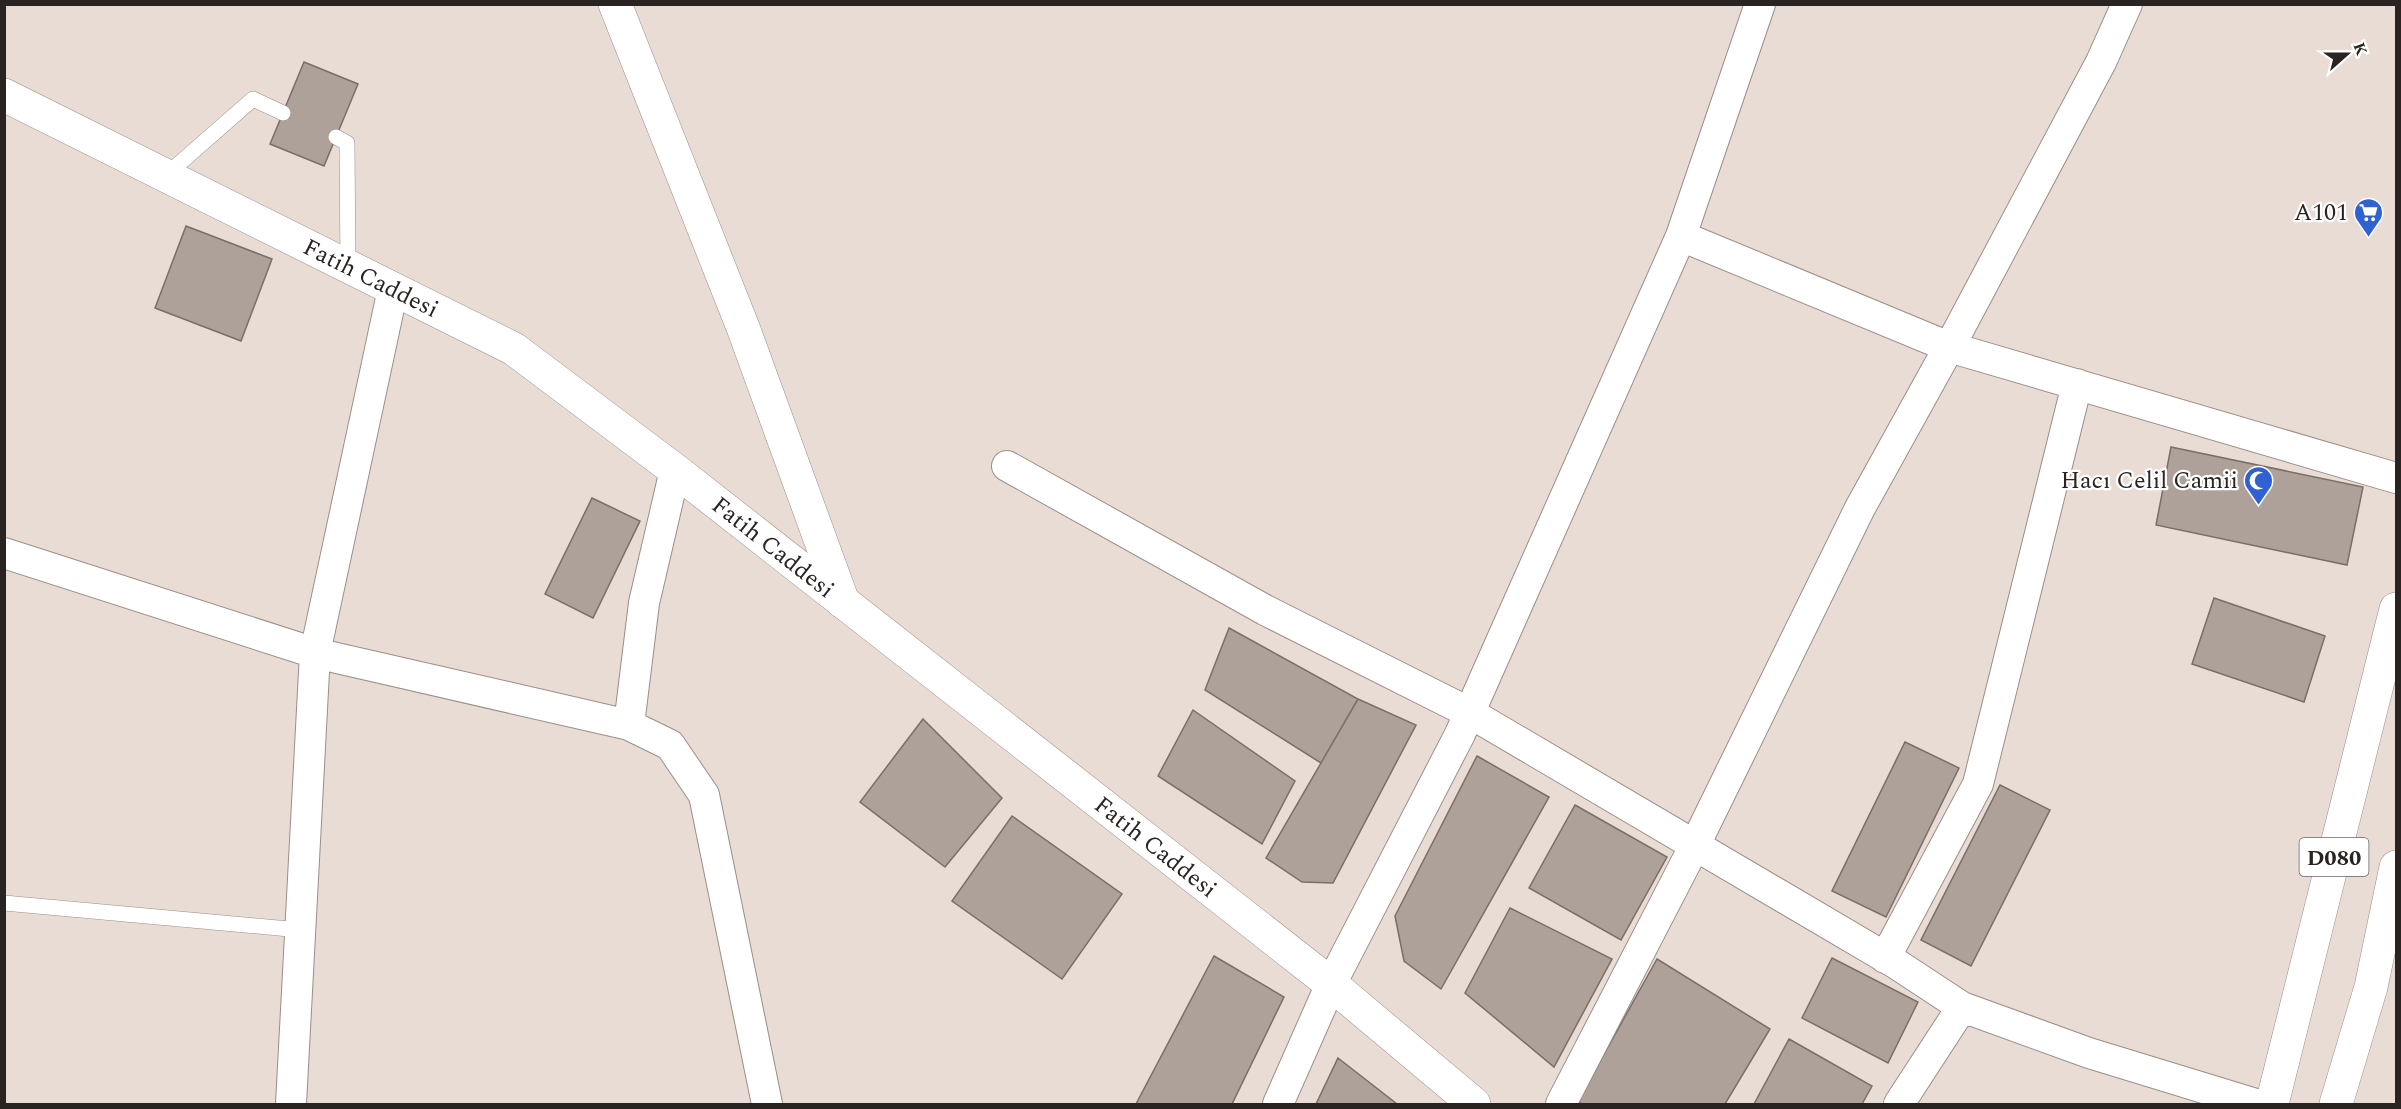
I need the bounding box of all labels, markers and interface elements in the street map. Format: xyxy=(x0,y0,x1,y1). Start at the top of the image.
north arrow xyxy=(2317,24,2377,84)
text: K xyxy=(2347,39,2374,60)
place label: A101 xyxy=(2294,195,2348,231)
supermarket icon: A101 xyxy=(2353,196,2385,238)
street label: Fatih Caddesi xyxy=(296,230,445,328)
place label: Hacı Celil Camii xyxy=(2060,463,2238,499)
mosque icon: Hacı Celil Camii xyxy=(2243,464,2275,506)
street label: Fatih Caddesi xyxy=(703,488,842,607)
street label: Fatih Caddesi xyxy=(1086,788,1224,907)
road number: D080 xyxy=(2300,838,2368,876)

